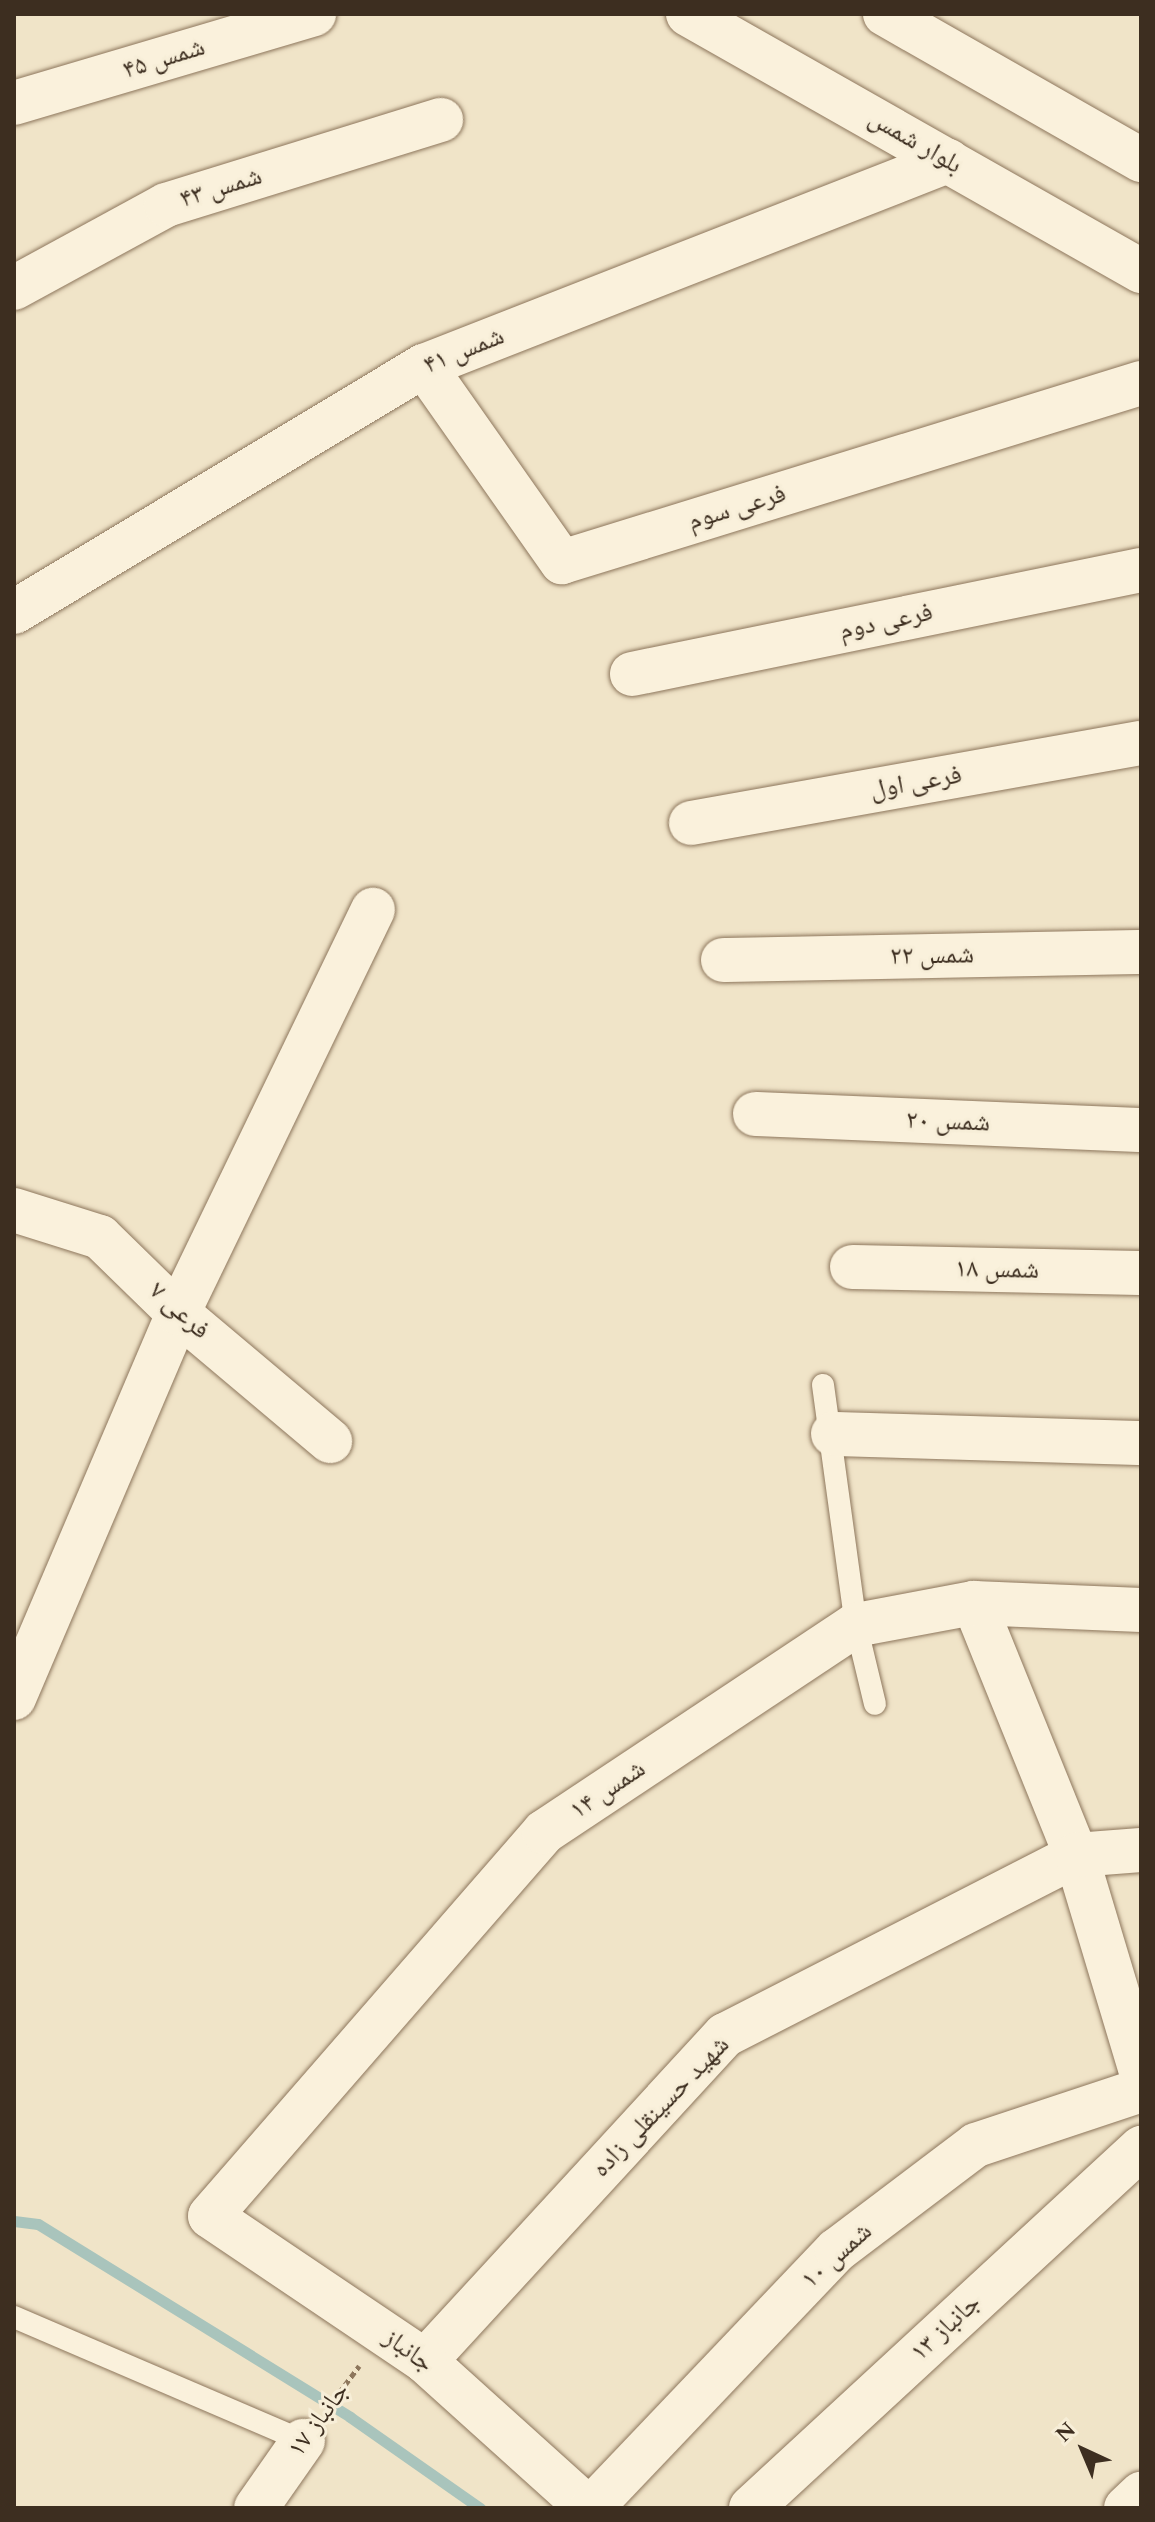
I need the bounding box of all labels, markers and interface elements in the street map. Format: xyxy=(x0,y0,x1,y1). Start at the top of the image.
street label: شمس ۴۵ xyxy=(119,32,209,86)
street label: بلوار شمس xyxy=(863,103,967,181)
street label: شمس ۴۳ xyxy=(176,161,266,215)
street label: شمس ۴۱ xyxy=(419,321,509,381)
street label: فرعی سوم xyxy=(684,478,790,538)
street label: فرعی دوم xyxy=(837,597,935,647)
street label: فرعی اول xyxy=(868,760,964,806)
street label: شمس ۲۲ xyxy=(890,940,974,972)
street label: شمس ۲۰ xyxy=(905,1105,991,1139)
street label: شمس ۱۸ xyxy=(955,1254,1039,1286)
street label: فرعی ۷ xyxy=(142,1276,216,1346)
street label: شمس ۱۴ xyxy=(564,1754,652,1826)
street label: شهید حسینقلی زاده xyxy=(586,2030,736,2184)
street label: شمس ۱۰ xyxy=(795,2216,879,2296)
street label: جانباز ۱۳ xyxy=(905,2288,987,2368)
street label: جانباز xyxy=(377,2322,439,2380)
street label: جانباز ۱۷ xyxy=(282,2377,356,2463)
north arrow xyxy=(1043,2410,1123,2490)
text: N xyxy=(1048,2414,1084,2450)

